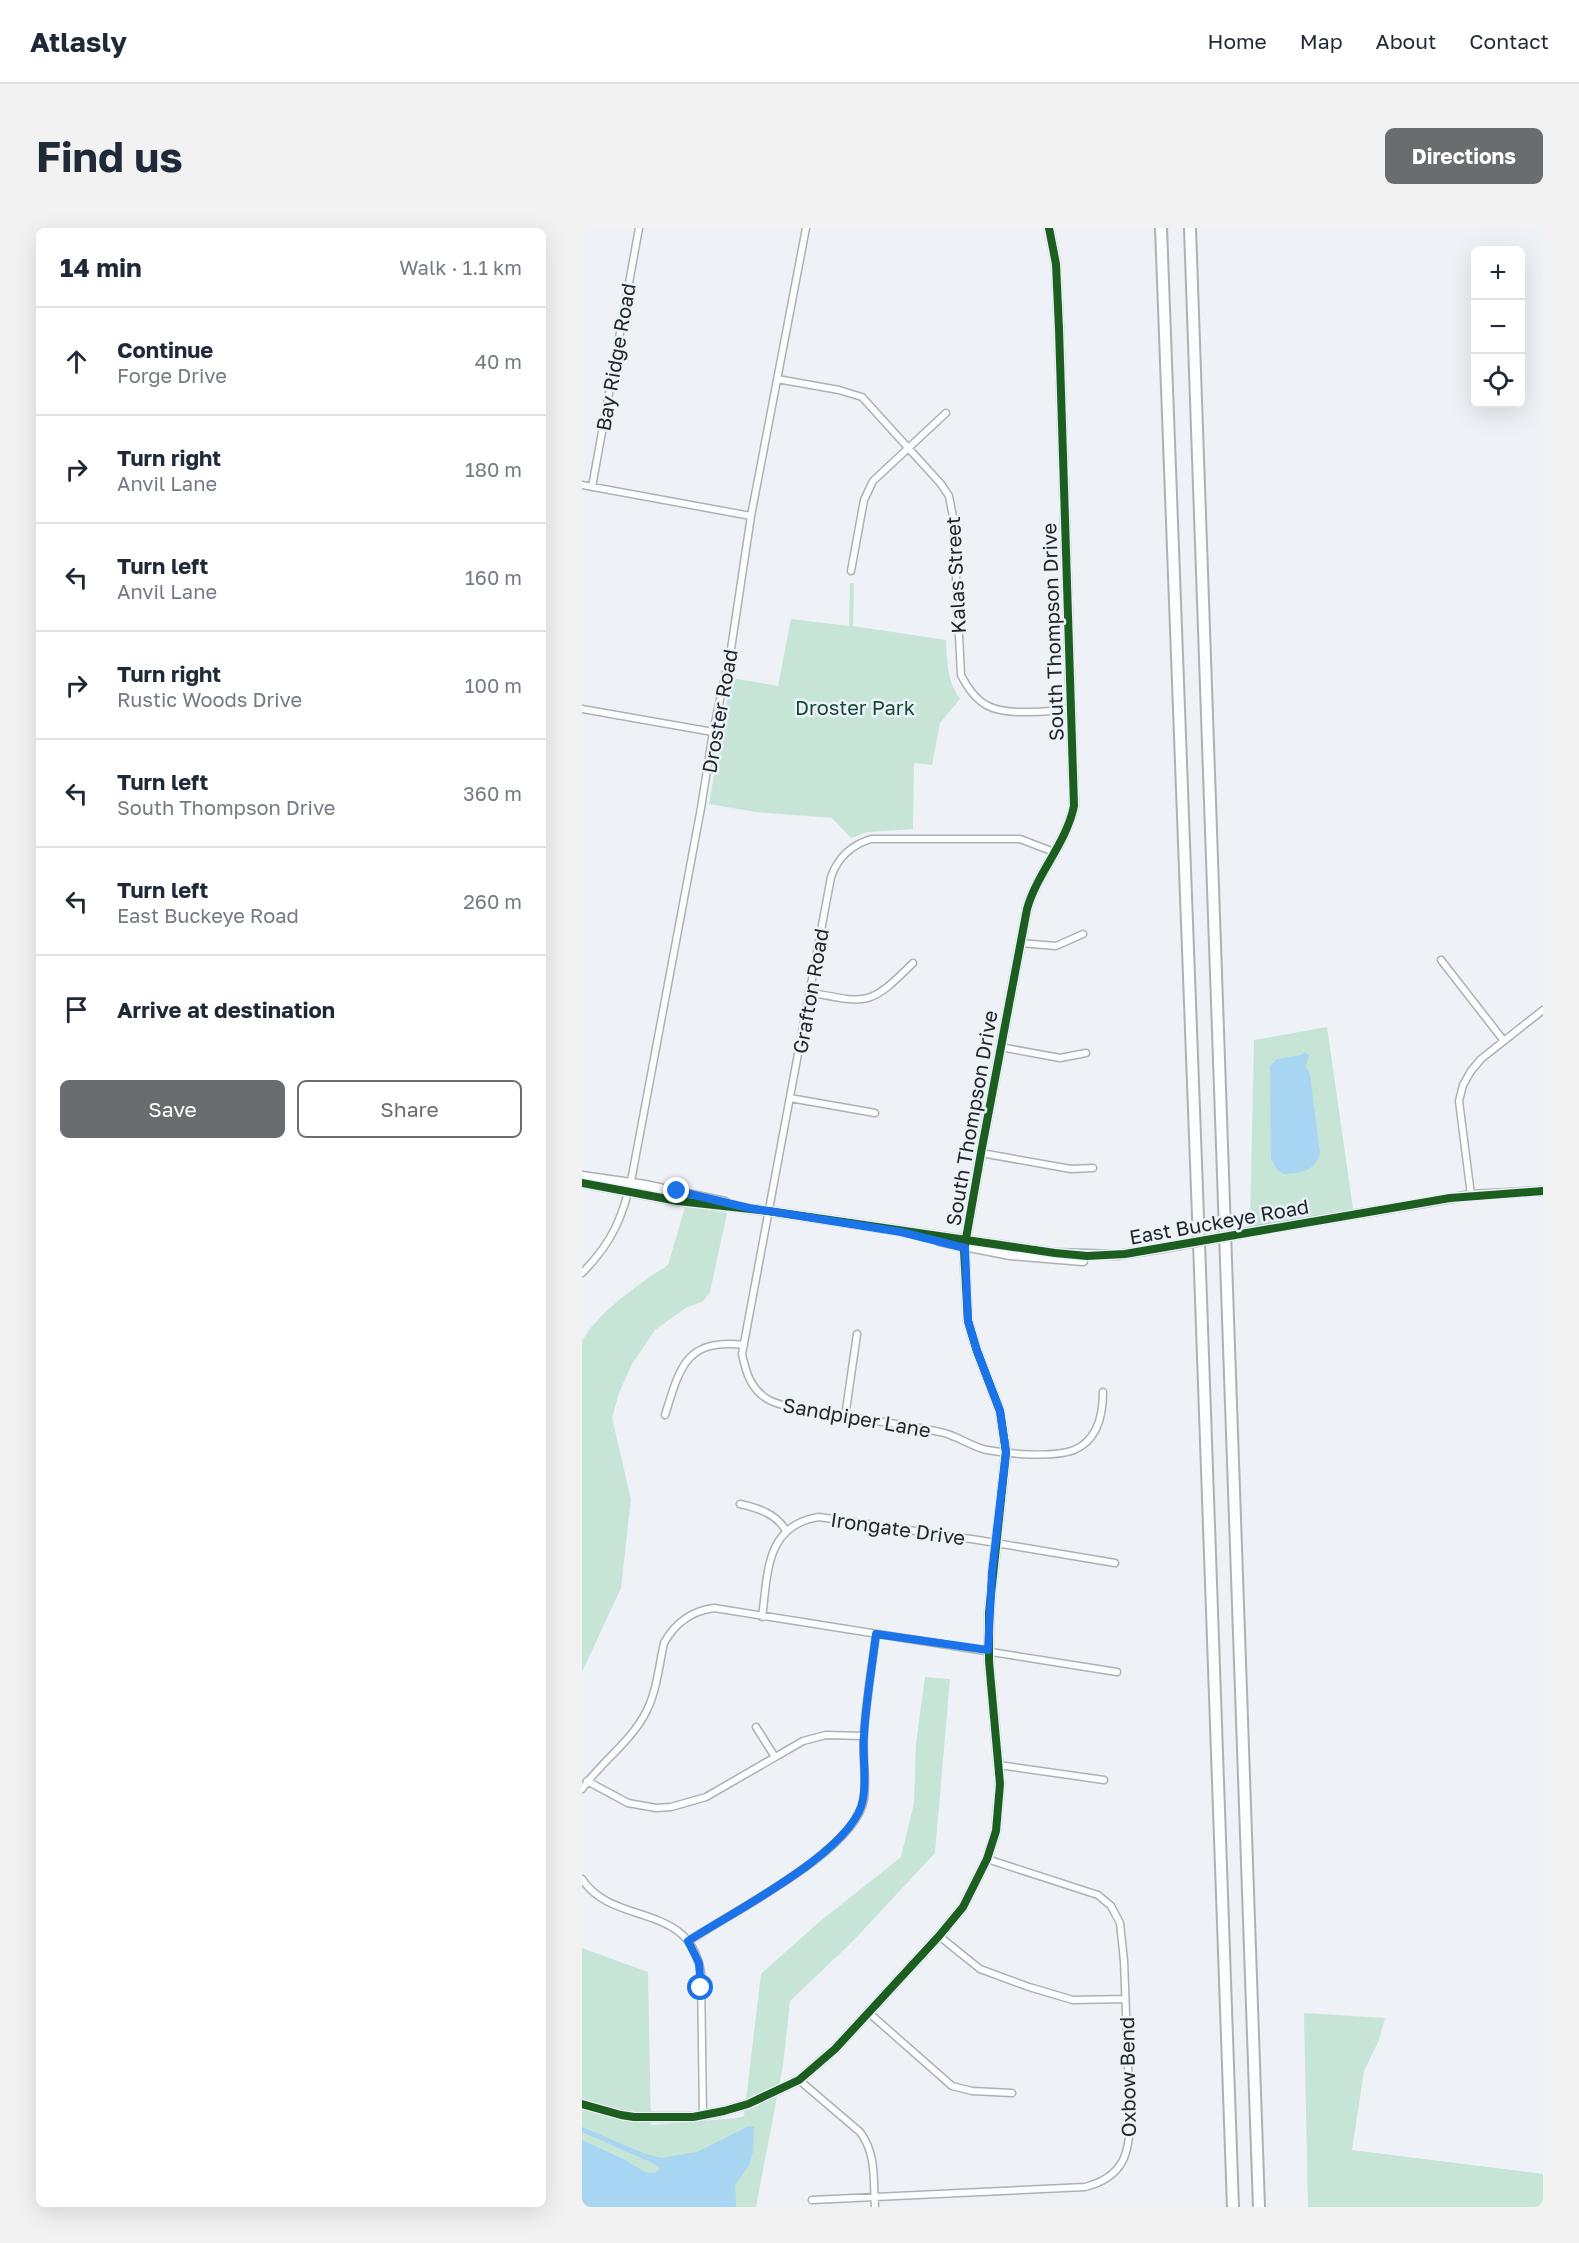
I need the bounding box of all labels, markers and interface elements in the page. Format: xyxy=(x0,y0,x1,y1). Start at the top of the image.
text: Atlasly xyxy=(30,25,127,58)
text: Home xyxy=(1207,28,1267,54)
text: Map xyxy=(1300,28,1343,54)
text: About xyxy=(1376,28,1436,54)
text: Contact xyxy=(1469,28,1549,54)
button: Directions xyxy=(1385,128,1543,184)
text: Find us xyxy=(36,131,183,181)
map controls xyxy=(1471,246,1525,408)
button: + xyxy=(1471,246,1525,300)
text: 14 min xyxy=(60,252,142,283)
text: Walk · 1.1 km xyxy=(399,255,522,279)
street label: Bay Ridge Road xyxy=(590,281,640,433)
button: − xyxy=(1471,300,1525,354)
text: Continue xyxy=(117,336,213,363)
icon: ahead xyxy=(60,345,93,378)
text: 40 m xyxy=(475,349,522,373)
button: locate xyxy=(1471,354,1525,408)
text: Forge Drive xyxy=(117,363,227,387)
text: Turn right xyxy=(117,444,221,471)
icon: right xyxy=(60,453,93,486)
text: 180 m xyxy=(465,457,522,481)
text: Anvil Lane xyxy=(117,471,217,495)
street label: Kalas Street xyxy=(940,516,970,634)
street label: South Thompson Drive xyxy=(1036,522,1068,742)
text: Turn left xyxy=(117,552,208,579)
icon: left xyxy=(60,561,93,594)
text: 160 m xyxy=(465,565,522,589)
text: Anvil Lane xyxy=(117,579,217,603)
street label: Droster Road xyxy=(696,647,742,775)
text: Turn right xyxy=(117,660,221,687)
icon: right xyxy=(60,669,93,702)
text: 100 m xyxy=(465,673,522,697)
text: Rustic Woods Drive xyxy=(117,687,302,711)
park label: Droster Park xyxy=(795,695,915,719)
text: Turn left xyxy=(117,768,208,795)
icon: left xyxy=(60,777,93,810)
text: 360 m xyxy=(463,781,522,805)
text: South Thompson Drive xyxy=(117,795,335,819)
text: Turn left xyxy=(117,876,208,903)
icon: left xyxy=(60,885,93,918)
text: 260 m xyxy=(463,889,522,913)
text: East Buckeye Road xyxy=(117,903,299,927)
street label: Grafton Road xyxy=(787,926,833,1056)
icon: arrive xyxy=(60,993,93,1026)
text: Arrive at destination xyxy=(117,996,335,1023)
street label: South Thompson Drive xyxy=(940,1008,1002,1228)
button: Save xyxy=(60,1080,285,1138)
button: Share xyxy=(297,1080,522,1138)
route end xyxy=(663,1177,689,1203)
street label: East Buckeye Road xyxy=(1127,1193,1311,1249)
street label: Sandpiper Lane xyxy=(781,1392,933,1442)
street label: Irongate Drive xyxy=(829,1507,967,1549)
route start xyxy=(687,1974,713,2000)
street label: Oxbow Bend xyxy=(1114,2017,1140,2137)

